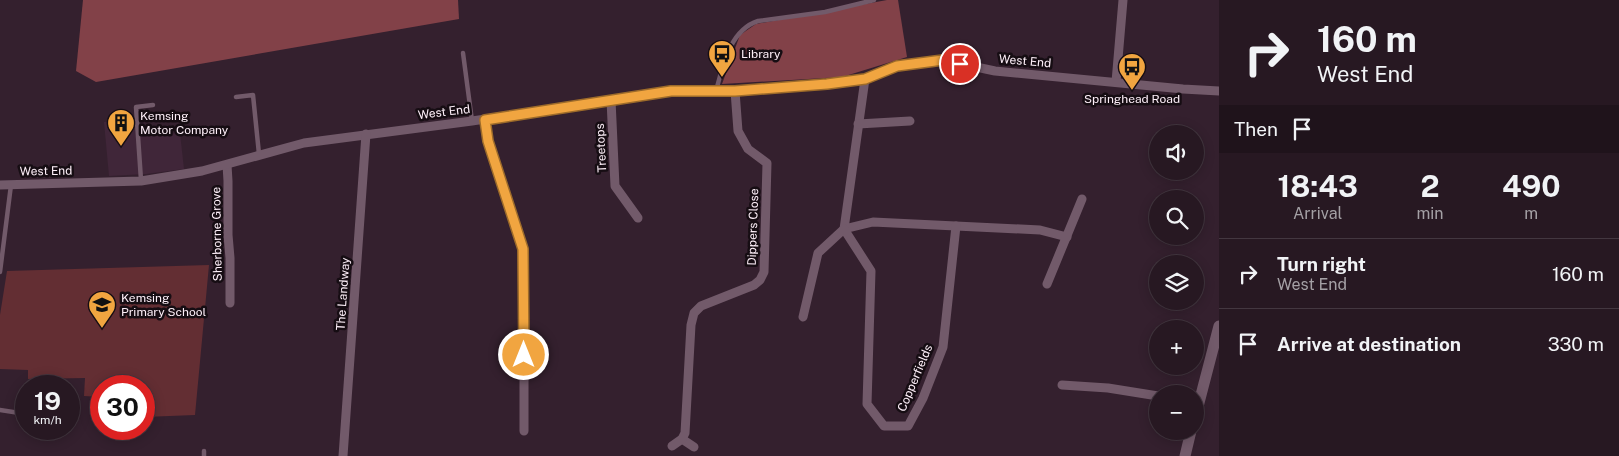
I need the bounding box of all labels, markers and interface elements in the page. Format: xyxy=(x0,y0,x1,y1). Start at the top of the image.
text: 160 m xyxy=(1317,19,1417,60)
icon: right xyxy=(1234,20,1299,85)
bus stop icon: Library xyxy=(707,39,737,78)
pin xyxy=(939,43,981,85)
place label: Library xyxy=(741,47,781,61)
icon: arrive xyxy=(946,50,974,78)
street label: West End xyxy=(998,52,1052,70)
bus stop icon: Springhead Road xyxy=(1117,52,1147,91)
text: West End xyxy=(1317,61,1413,87)
place label: Springhead Road xyxy=(1084,92,1180,106)
street label: West End xyxy=(417,102,471,122)
building icon: Kemsing Motor Company xyxy=(106,108,136,147)
place label: Kemsing Motor Company xyxy=(140,109,229,137)
icon: arrive xyxy=(1288,115,1316,143)
text: Then xyxy=(1234,118,1278,140)
street label: Treetops xyxy=(593,123,609,173)
map controls xyxy=(1149,125,1204,440)
button: sound xyxy=(1149,125,1204,180)
street label: West End xyxy=(20,164,72,178)
text: 18:43 xyxy=(1277,168,1358,204)
text: 2 xyxy=(1420,168,1439,204)
text: 490 xyxy=(1502,168,1561,204)
street label: Sherborne Grove xyxy=(209,186,225,281)
street label: Dippers Close xyxy=(745,188,761,266)
button: search xyxy=(1149,190,1204,245)
text: Arrival xyxy=(1293,204,1342,223)
text: min xyxy=(1416,204,1444,223)
text: m xyxy=(1524,204,1538,223)
text: Turn right xyxy=(1277,253,1366,275)
button: layers xyxy=(1149,255,1204,310)
street label: The Landway xyxy=(333,256,353,331)
icon: right xyxy=(1234,260,1262,288)
text: 160 m xyxy=(1552,263,1604,285)
text: West End xyxy=(1277,275,1347,294)
school or university icon: Kemsing Primary School xyxy=(87,290,117,329)
place label: Kemsing Primary School xyxy=(121,291,206,319)
button: + xyxy=(1149,320,1204,375)
position arrow xyxy=(497,328,549,380)
icon: arrive xyxy=(1234,330,1262,358)
text: Arrive at destination xyxy=(1277,333,1461,355)
text: 330 m xyxy=(1548,333,1604,355)
street label: Copperfields xyxy=(895,342,935,414)
speed limit sign: 30 xyxy=(90,375,155,440)
button: − xyxy=(1149,385,1204,440)
text: 19 xyxy=(34,386,61,416)
text: km/h xyxy=(33,413,62,427)

